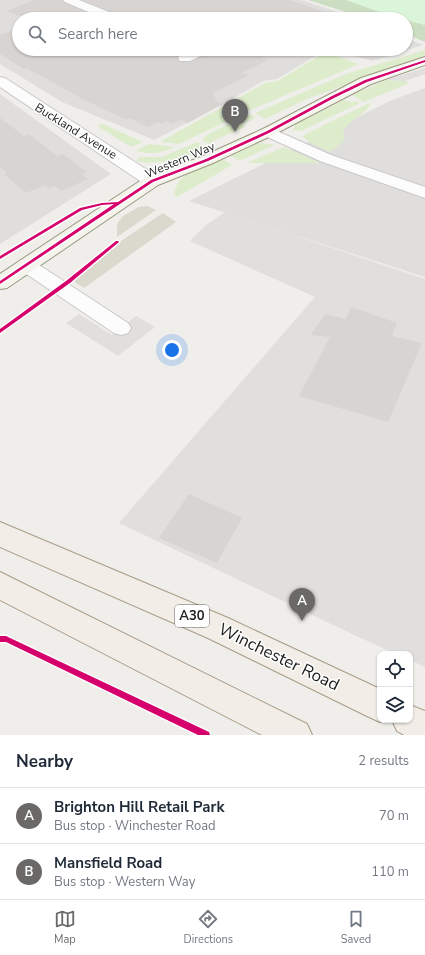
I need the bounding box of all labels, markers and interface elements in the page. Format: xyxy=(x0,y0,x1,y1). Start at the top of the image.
search box xyxy=(12,12,413,56)
icon: search xyxy=(26,23,48,45)
text: Search here xyxy=(58,24,138,44)
street label: Buckland Avenue xyxy=(32,99,120,163)
pin: B xyxy=(222,99,248,132)
street label: Western Way xyxy=(143,138,218,182)
your location xyxy=(162,340,182,360)
pin: A xyxy=(289,588,315,621)
road number: A30 xyxy=(175,605,209,627)
street label: Winchester Road xyxy=(215,618,343,696)
map controls xyxy=(377,651,413,723)
button: locate xyxy=(377,651,413,687)
button: layers xyxy=(377,687,413,723)
text: Nearby xyxy=(16,750,73,773)
text: 2 results xyxy=(358,752,409,770)
text: Brighton Hill Retail Park xyxy=(54,797,224,817)
text: A xyxy=(24,807,34,825)
text: 70 m xyxy=(379,807,409,825)
text: Bus stop · Winchester Road xyxy=(54,817,216,835)
text: Mansfield Road xyxy=(54,853,162,873)
text: B xyxy=(25,863,33,881)
text: 110 m xyxy=(371,863,409,881)
text: Bus stop · Western Way xyxy=(54,873,195,891)
tab: Map xyxy=(54,908,76,947)
tab: Directions xyxy=(184,908,233,947)
tab: Saved xyxy=(341,908,371,947)

